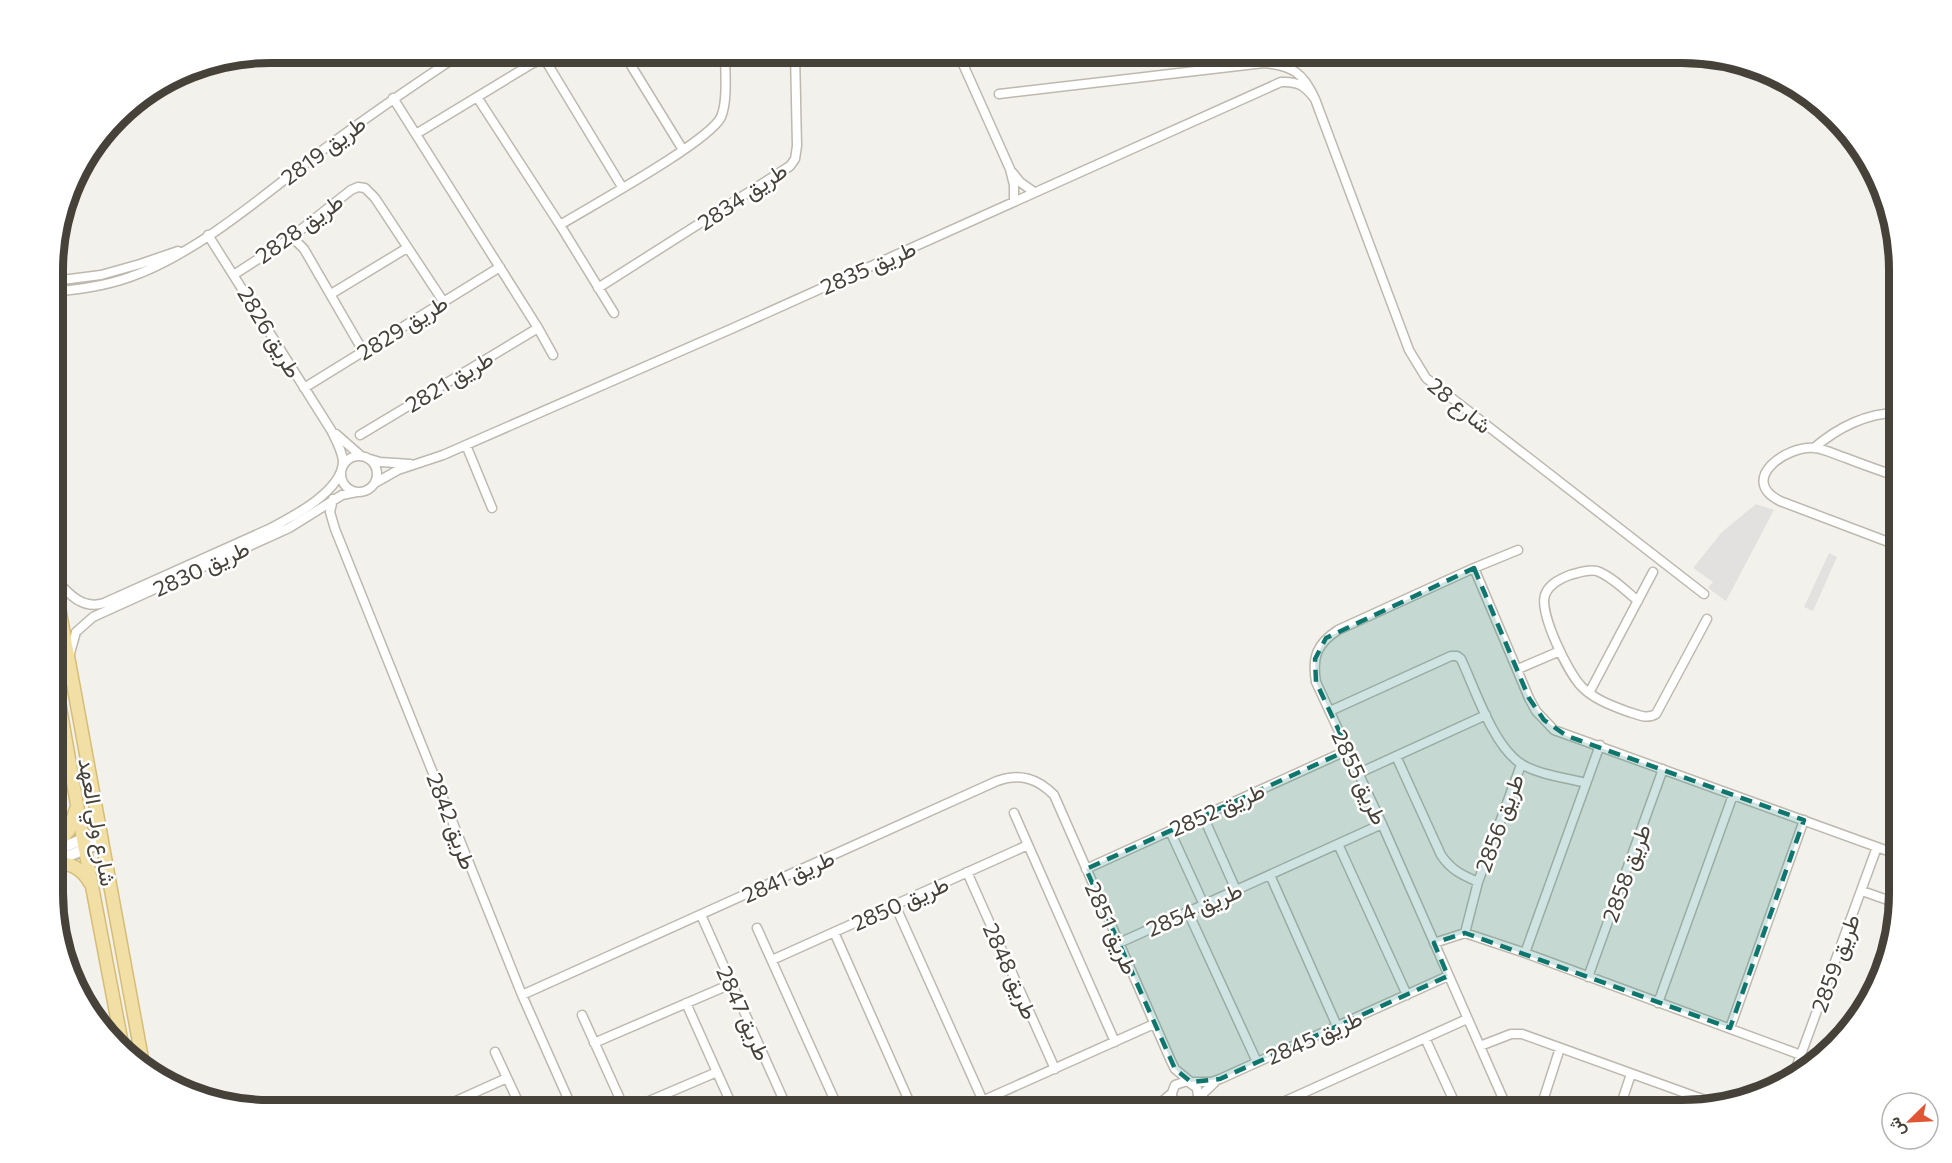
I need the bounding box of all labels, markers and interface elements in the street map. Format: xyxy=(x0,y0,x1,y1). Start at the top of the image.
street label: طريق 2819 xyxy=(275,109,371,191)
street label: طريق 2834 xyxy=(692,156,792,237)
street label: طريق 2828 xyxy=(250,187,349,270)
street label: طريق 2835 xyxy=(816,234,920,301)
street label: طريق 2826 xyxy=(231,281,308,383)
street label: طريق 2829 xyxy=(352,289,453,366)
street label: طريق 2821 xyxy=(400,344,498,419)
street label: شارع 28 xyxy=(1422,371,1497,440)
street label: طريق 2830 xyxy=(149,534,254,603)
street label: طريق 2855 xyxy=(1325,725,1394,829)
street label: شارع ولي العهد xyxy=(68,756,123,889)
street label: طريق 2842 xyxy=(420,769,483,874)
street label: طريق 2856 xyxy=(1469,770,1530,876)
street label: طريق 2852 xyxy=(1165,776,1269,843)
street label: طريق 2858 xyxy=(1596,820,1657,926)
street label: طريق 2841 xyxy=(738,844,839,909)
street label: طريق 2850 xyxy=(847,870,953,937)
street label: طريق 2854 xyxy=(1142,876,1247,943)
street label: طريق 2851 xyxy=(1079,878,1144,979)
street label: طريق 2859 xyxy=(1805,910,1866,1016)
street label: طريق 2848 xyxy=(977,919,1044,1024)
street label: طريق 2847 xyxy=(710,961,777,1065)
street label: طريق 2845 xyxy=(1262,1004,1367,1071)
north arrow xyxy=(1880,1091,1940,1151)
text: ش xyxy=(1883,1114,1909,1140)

